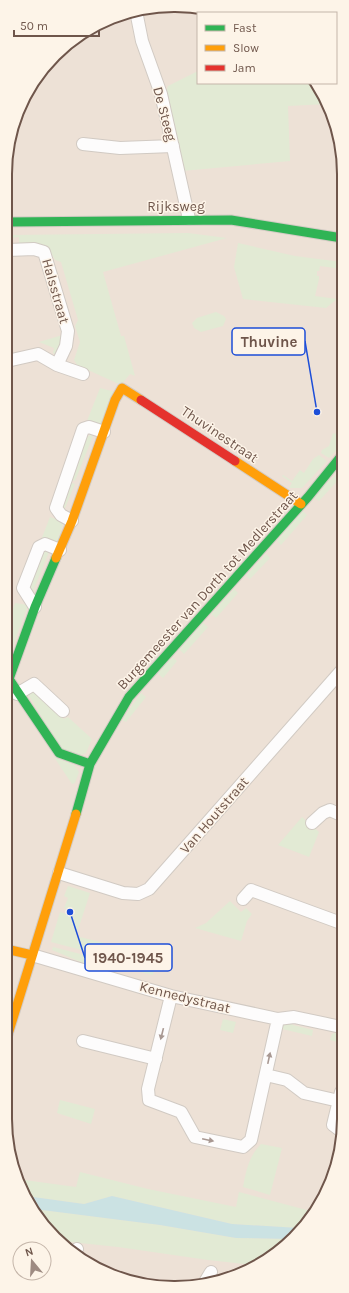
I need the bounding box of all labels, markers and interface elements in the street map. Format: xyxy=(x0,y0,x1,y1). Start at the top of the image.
scale bar xyxy=(14,12,99,38)
legend xyxy=(197,12,337,84)
text: 50 m xyxy=(20,19,48,33)
text: Fast xyxy=(233,21,257,35)
text: Slow xyxy=(233,41,259,55)
text: Jam xyxy=(233,61,256,75)
street label: De Steeg xyxy=(149,85,180,143)
street label: Rijksweg xyxy=(147,198,205,215)
street label: Halsstraat xyxy=(38,257,73,326)
callout: Thuvine xyxy=(232,328,305,355)
text: Thuvine xyxy=(241,333,297,351)
street label: Thuvinestraat xyxy=(178,402,261,466)
street label: Burgemeester van Dorth tot Medlerstraat xyxy=(114,487,301,693)
street label: Van Houtstraat xyxy=(176,774,252,857)
callout: 1940-1945 xyxy=(85,944,172,971)
text: 1940-1945 xyxy=(93,949,164,967)
street label: Kennedystraat xyxy=(138,978,232,1017)
one-way arrow xyxy=(159,1028,165,1040)
one-way arrow xyxy=(267,1052,273,1065)
one-way arrow xyxy=(202,1137,214,1143)
north arrow xyxy=(12,1241,52,1281)
text: N xyxy=(23,1245,35,1259)

